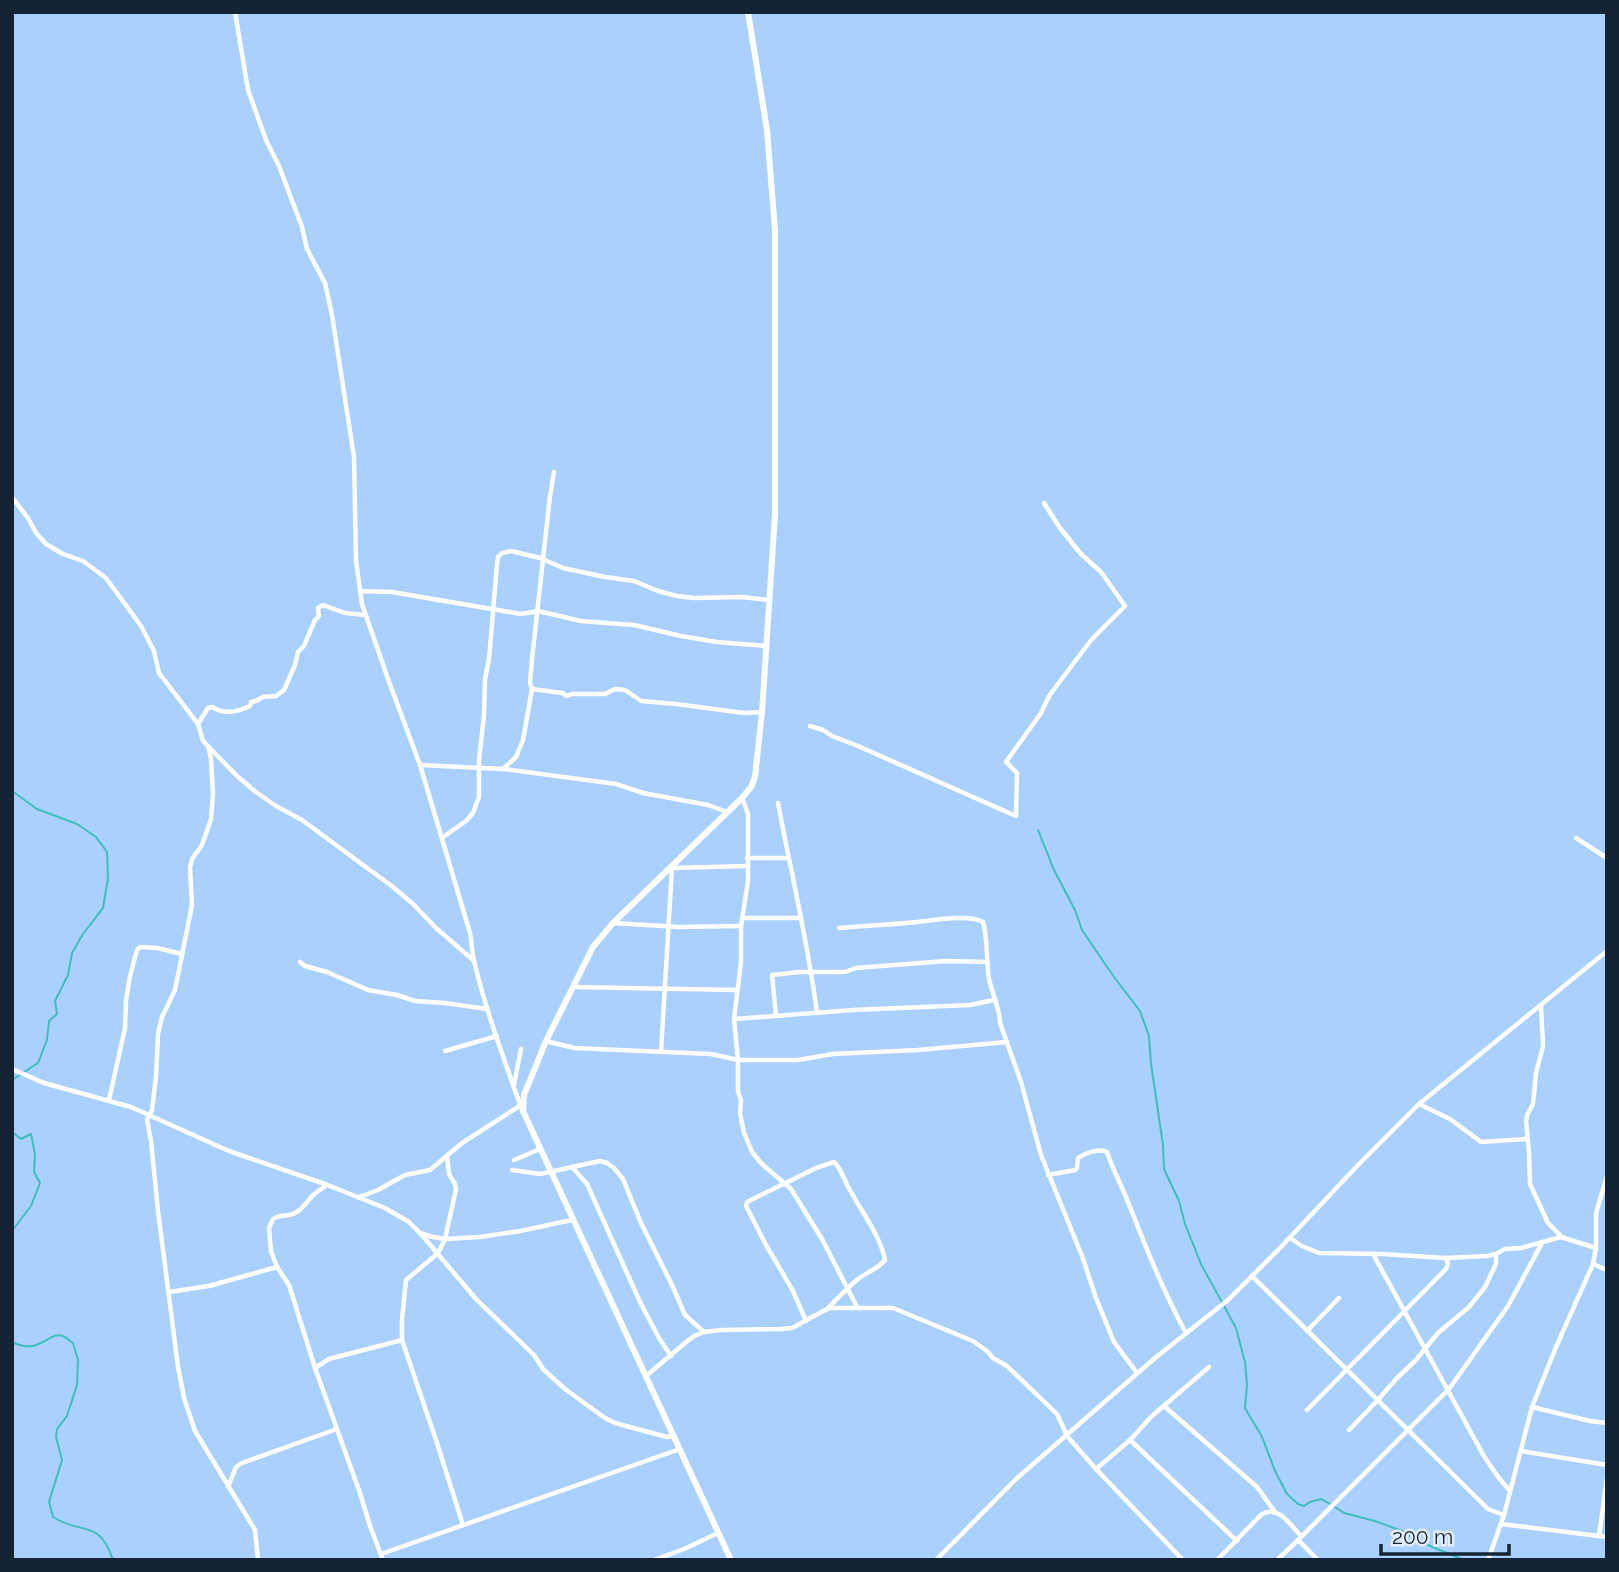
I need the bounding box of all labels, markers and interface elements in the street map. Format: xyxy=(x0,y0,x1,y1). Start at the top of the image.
scale bar xyxy=(1381,1512,1509,1556)
text: 200 m xyxy=(1392,1524,1453,1549)

